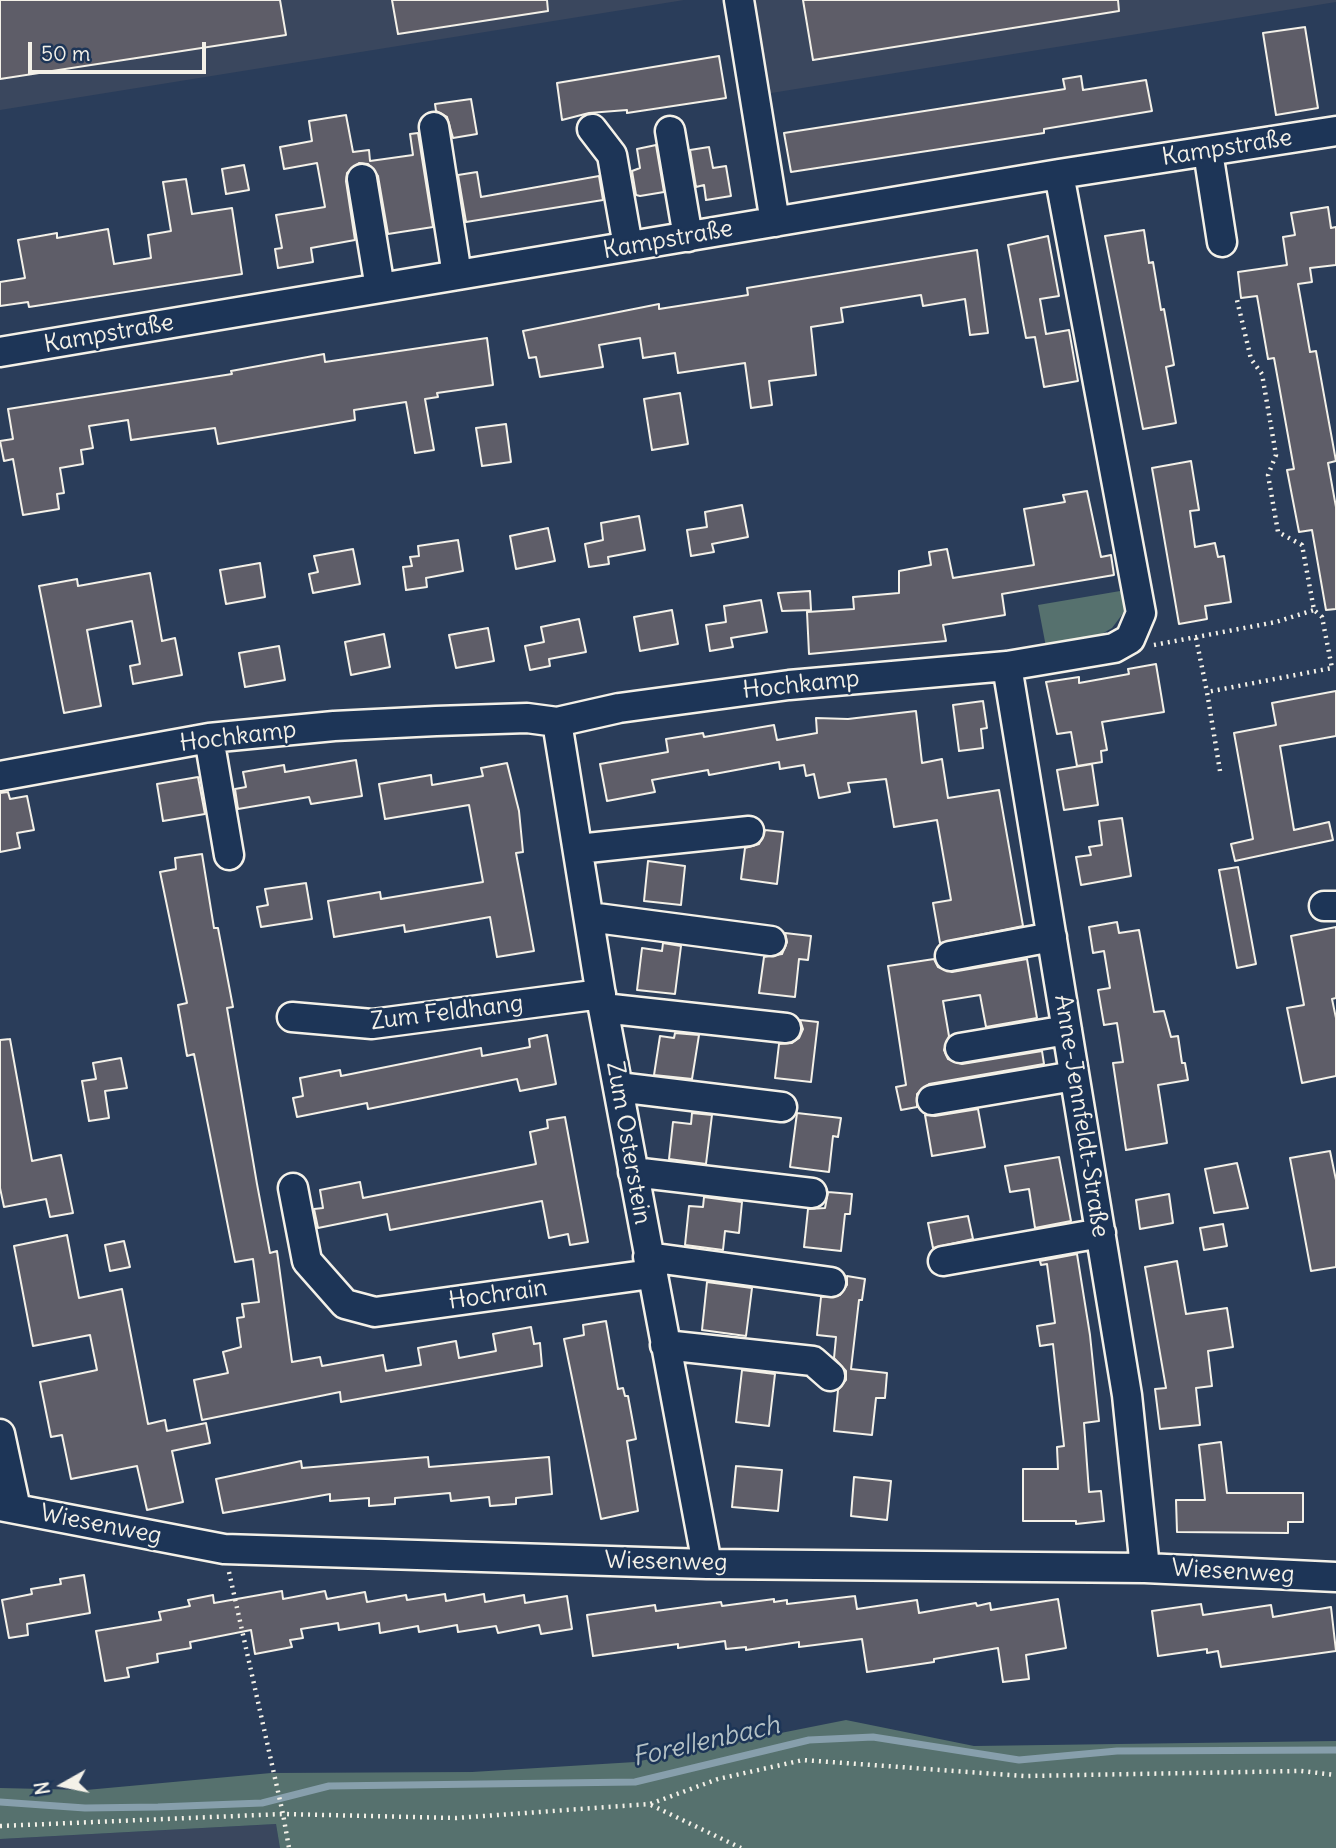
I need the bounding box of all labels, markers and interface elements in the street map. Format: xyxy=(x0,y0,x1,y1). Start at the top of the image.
scale bar xyxy=(32,28,210,72)
text: 50 m xyxy=(41,40,90,67)
street label: Kampstraße xyxy=(1160,124,1294,172)
street label: Kampstraße xyxy=(601,214,735,266)
street label: Kampstraße xyxy=(42,308,176,360)
street label: Hochkamp xyxy=(741,665,861,705)
street label: Hochkamp xyxy=(178,716,298,758)
street label: Zum Feldhang xyxy=(369,989,525,1037)
street label: Anne-Jennfeldt-Straße xyxy=(1048,993,1114,1239)
street label: Zum Osterstein xyxy=(600,1059,656,1227)
street label: Hochrain xyxy=(447,1274,549,1316)
street label: Wiesenweg xyxy=(38,1499,164,1551)
street label: Wiesenweg xyxy=(604,1547,728,1577)
street label: Wiesenweg xyxy=(1171,1554,1295,1590)
water label: Forellenbach xyxy=(629,1710,783,1774)
north arrow xyxy=(28,1750,98,1820)
text: N xyxy=(29,1780,55,1797)

